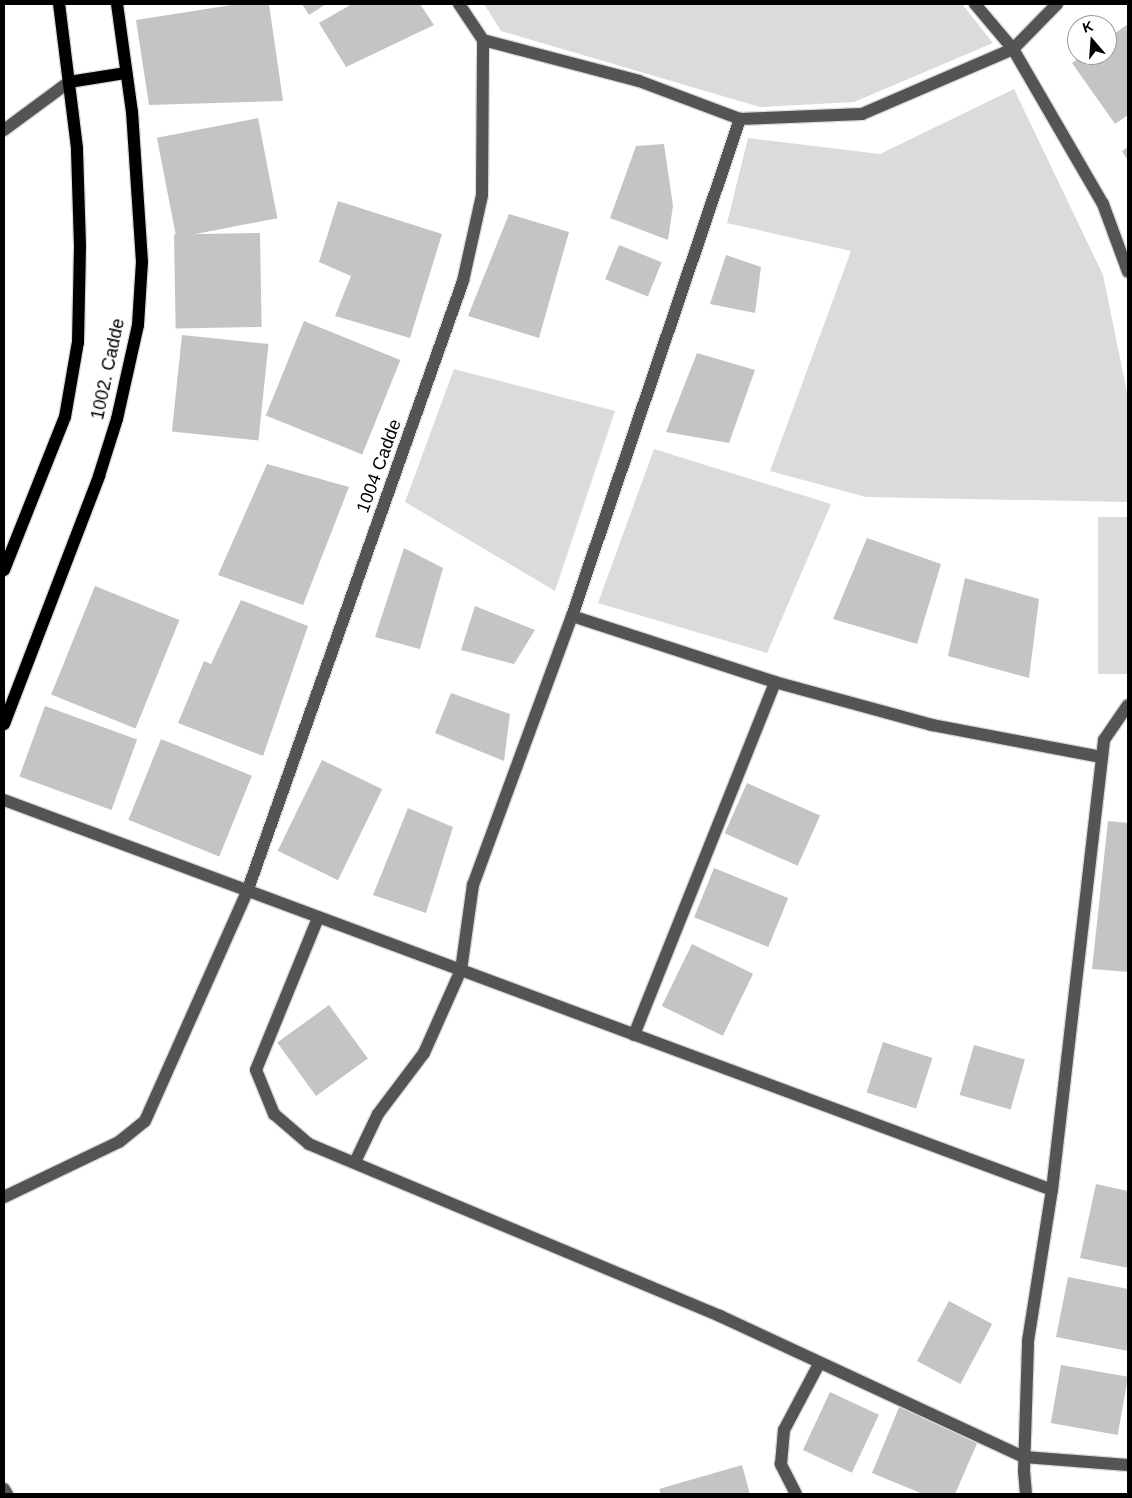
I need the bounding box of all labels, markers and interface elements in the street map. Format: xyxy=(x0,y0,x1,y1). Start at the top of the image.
north arrow xyxy=(1067,15,1117,65)
text: K xyxy=(1080,18,1095,36)
street label: 1002. Cadde xyxy=(87,316,129,422)
street label: 1004 Cadde xyxy=(352,416,406,516)

